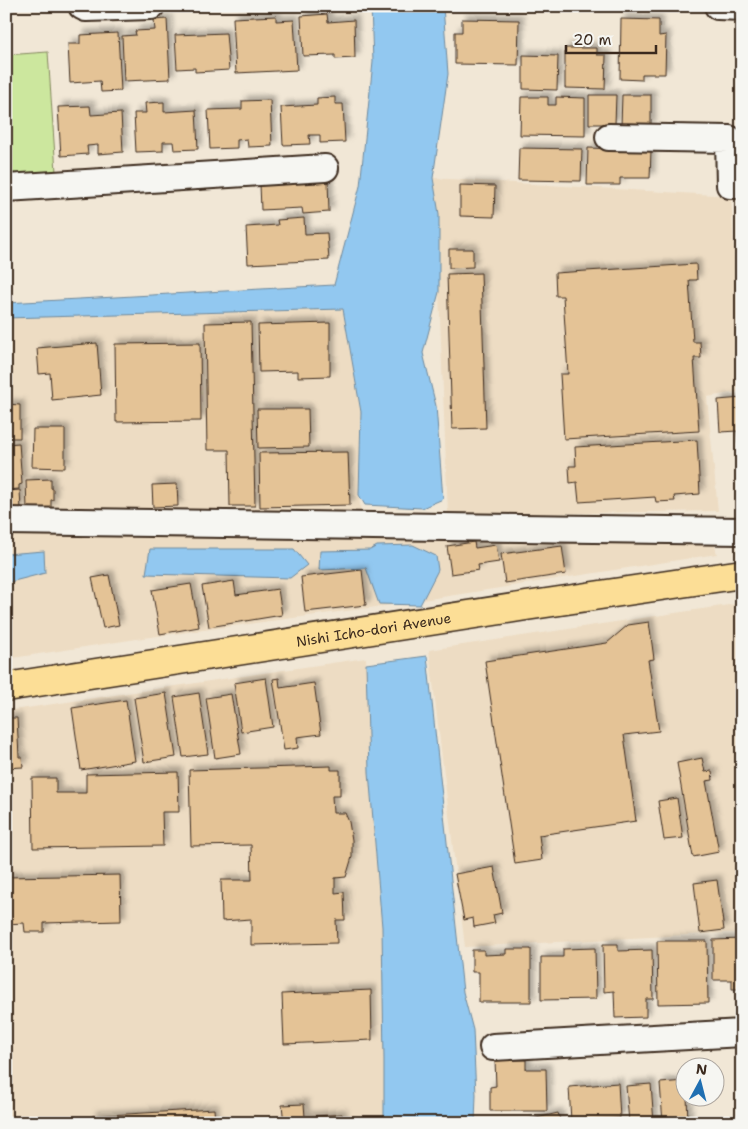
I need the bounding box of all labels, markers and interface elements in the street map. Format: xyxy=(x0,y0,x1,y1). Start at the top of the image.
scale bar xyxy=(566,22,656,54)
text: 20 m xyxy=(573,30,612,50)
street label: Nishi Icho-dori Avenue xyxy=(295,609,452,651)
north arrow xyxy=(676,1056,726,1106)
text: N xyxy=(695,1059,708,1079)

